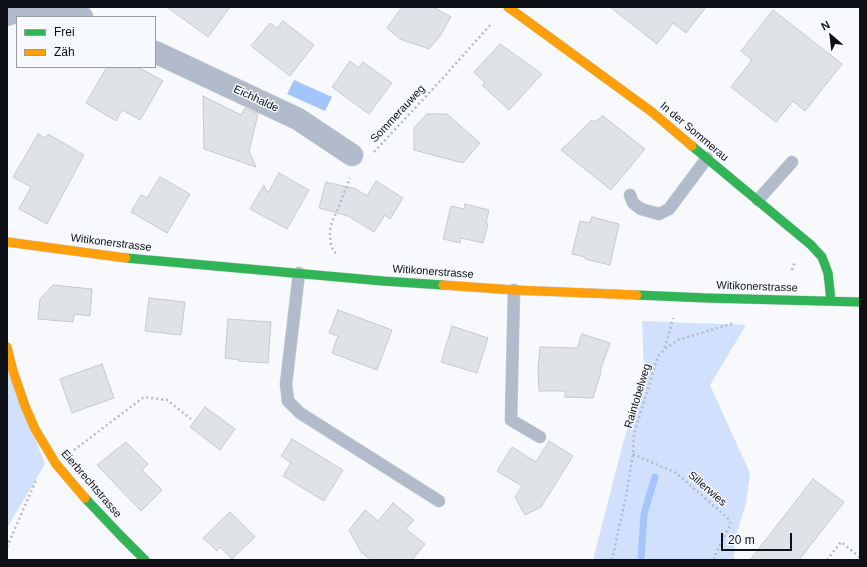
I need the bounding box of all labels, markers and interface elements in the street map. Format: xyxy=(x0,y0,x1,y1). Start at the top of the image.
legend xyxy=(16,16,156,68)
north arrow xyxy=(811,16,851,56)
text: N xyxy=(819,18,832,33)
text: Frei xyxy=(54,25,75,39)
text: Zäh xyxy=(54,45,75,59)
street label: Sommerauweg xyxy=(368,82,428,146)
street label: Eichhalde xyxy=(231,83,281,115)
street label: In der Sommerau xyxy=(657,100,731,164)
street label: Witikonerstrasse xyxy=(70,231,152,255)
street label: Witikonerstrasse xyxy=(392,263,474,281)
street label: Witikonerstrasse xyxy=(716,279,798,295)
street label: Raintobelweg xyxy=(622,362,654,430)
street label: Eierbrechtstrasse xyxy=(58,447,124,521)
street label: Sillerwies xyxy=(685,469,729,509)
scale bar xyxy=(723,525,794,551)
text: 20 m xyxy=(728,533,755,547)

